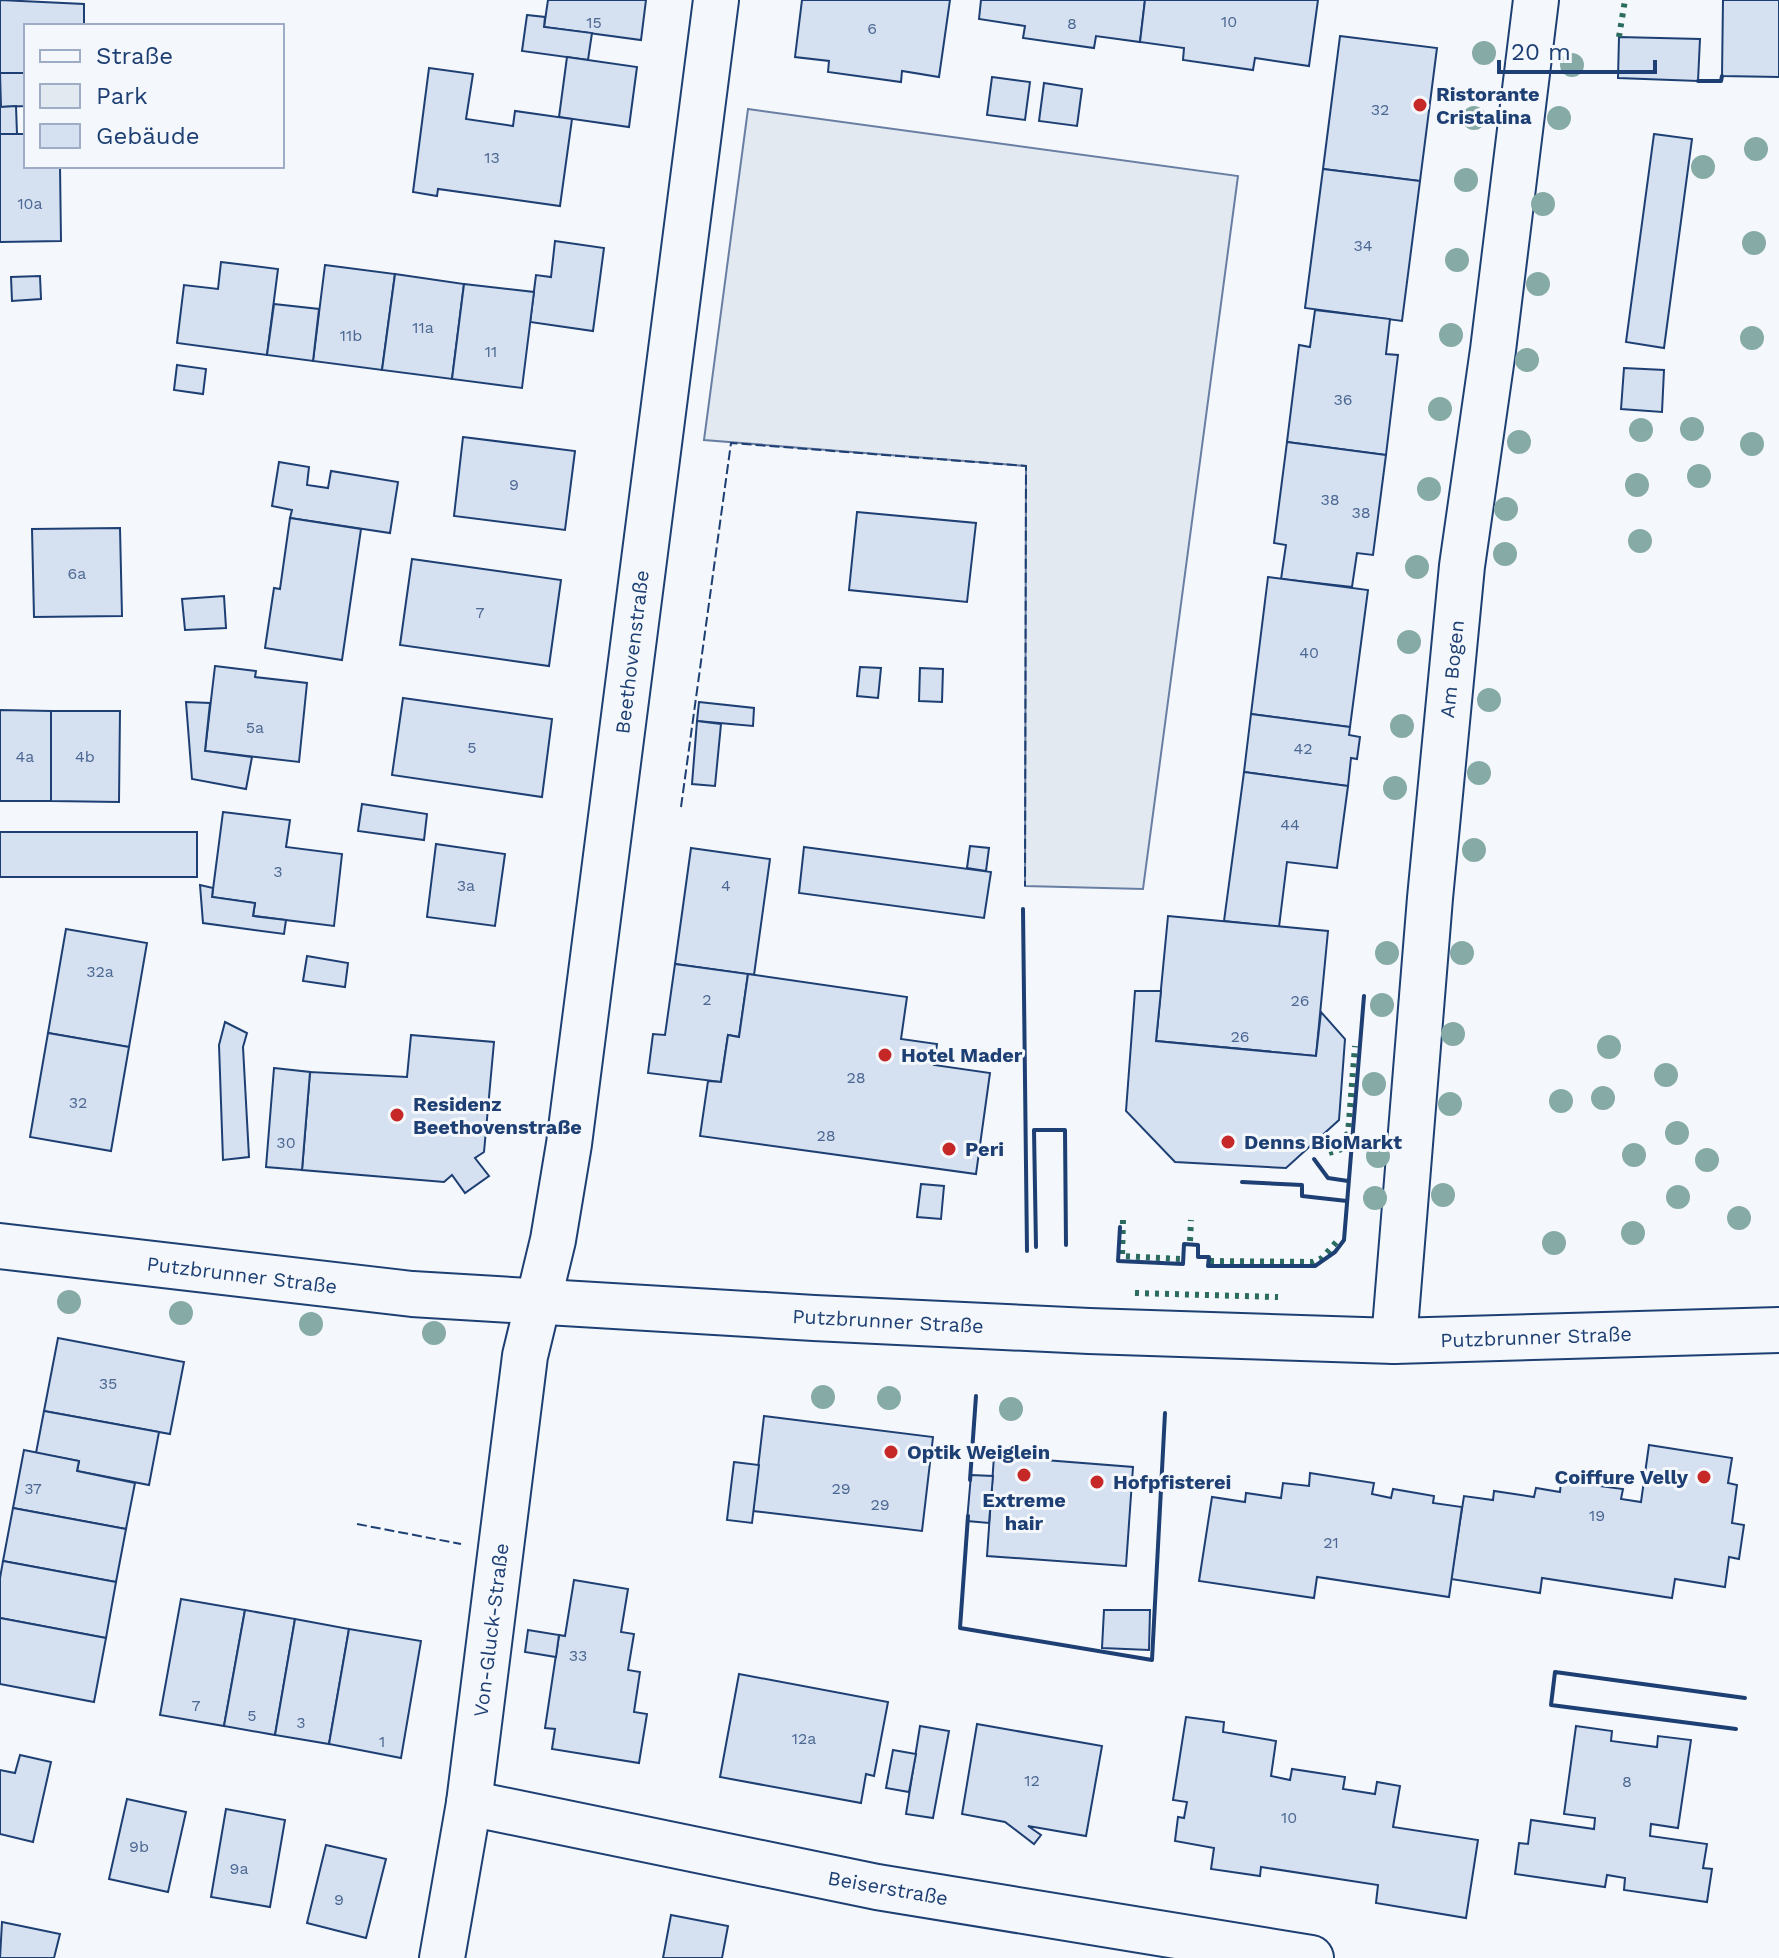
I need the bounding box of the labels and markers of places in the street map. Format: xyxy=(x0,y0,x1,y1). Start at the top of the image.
place label: Ristorante Cristalina xyxy=(1436,82,1540,129)
marker: Ristorante Cristalina xyxy=(1411,96,1429,114)
place label: Hotel Mader xyxy=(901,1043,1023,1067)
marker: Hotel Mader xyxy=(876,1046,894,1064)
place label: Residenz Beethovenstraße xyxy=(413,1092,582,1139)
marker: Residenz Beethovenstraße xyxy=(388,1106,406,1124)
place label: Denns BioMarkt xyxy=(1244,1130,1402,1154)
marker: Denns BioMarkt xyxy=(1219,1133,1237,1151)
place label: Peri xyxy=(965,1137,1004,1161)
marker: Peri xyxy=(940,1140,958,1158)
place label: Optik Weiglein xyxy=(907,1440,1050,1464)
marker: Optik Weiglein xyxy=(882,1443,900,1461)
place label: Coiffure Velly xyxy=(1555,1465,1689,1489)
marker: Extreme hair xyxy=(1015,1466,1033,1484)
marker: Coiffure Velly xyxy=(1695,1468,1713,1486)
place label: Hofpfisterei xyxy=(1113,1470,1231,1494)
marker: Hofpfisterei xyxy=(1088,1473,1106,1491)
place label: Extreme hair xyxy=(982,1488,1066,1535)

